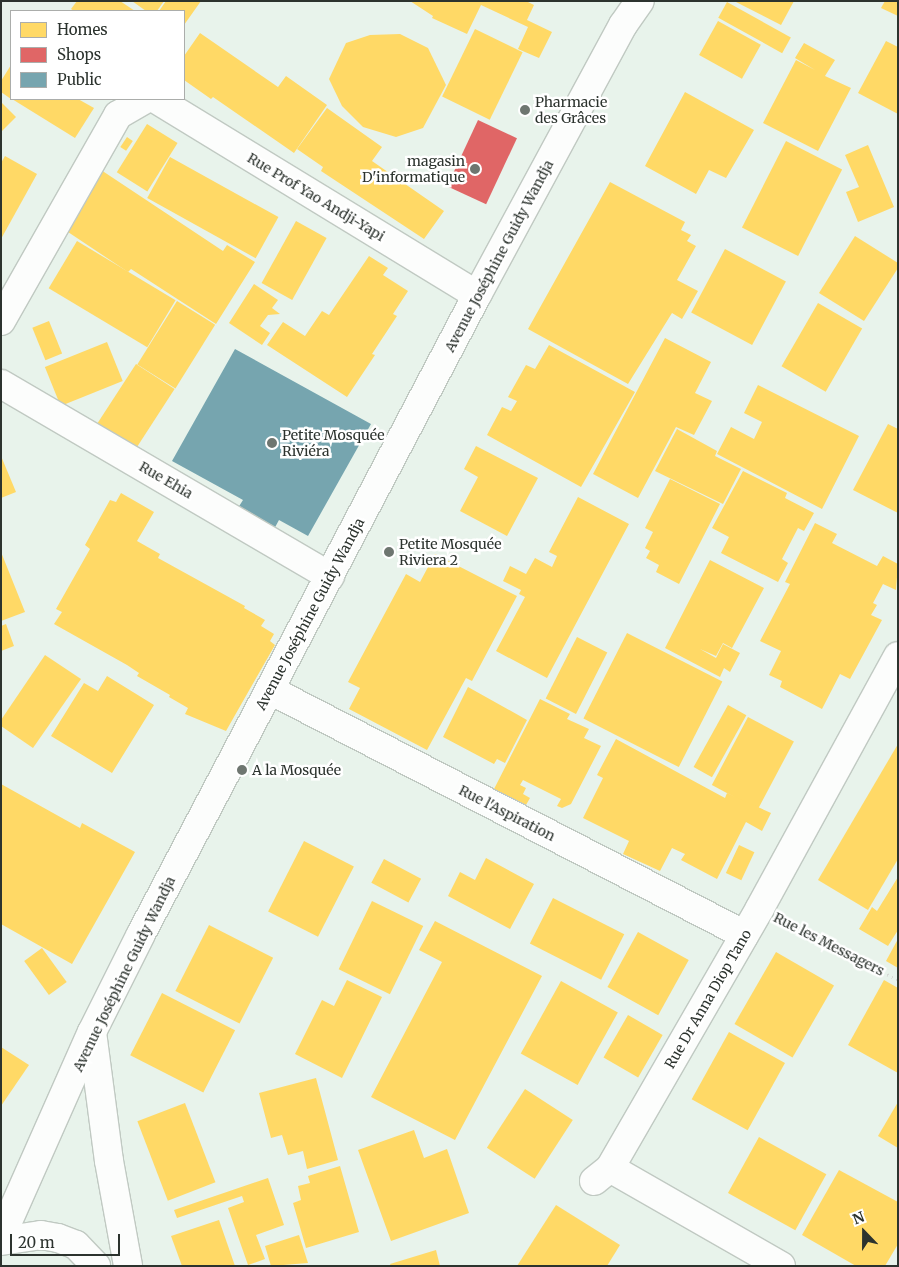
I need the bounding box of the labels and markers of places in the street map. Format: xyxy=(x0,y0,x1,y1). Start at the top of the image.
place label: Pharmacie des Grâces xyxy=(535,94,607,126)
marker: Pharmacie des Grâces xyxy=(519,104,531,116)
place label: magasin D'informatique xyxy=(362,153,465,186)
marker: magasin D'informatique xyxy=(469,163,481,175)
place label: Petite Mosquée Riviéra xyxy=(282,427,385,460)
marker: Petite Mosquée Riviéra xyxy=(266,437,278,449)
place label: Petite Mosquée Riviera 2 xyxy=(399,536,502,568)
marker: Petite Mosquée Riviera 2 xyxy=(383,546,395,558)
place label: A la Mosquée xyxy=(252,762,341,778)
marker: A la Mosquée xyxy=(236,764,248,776)

